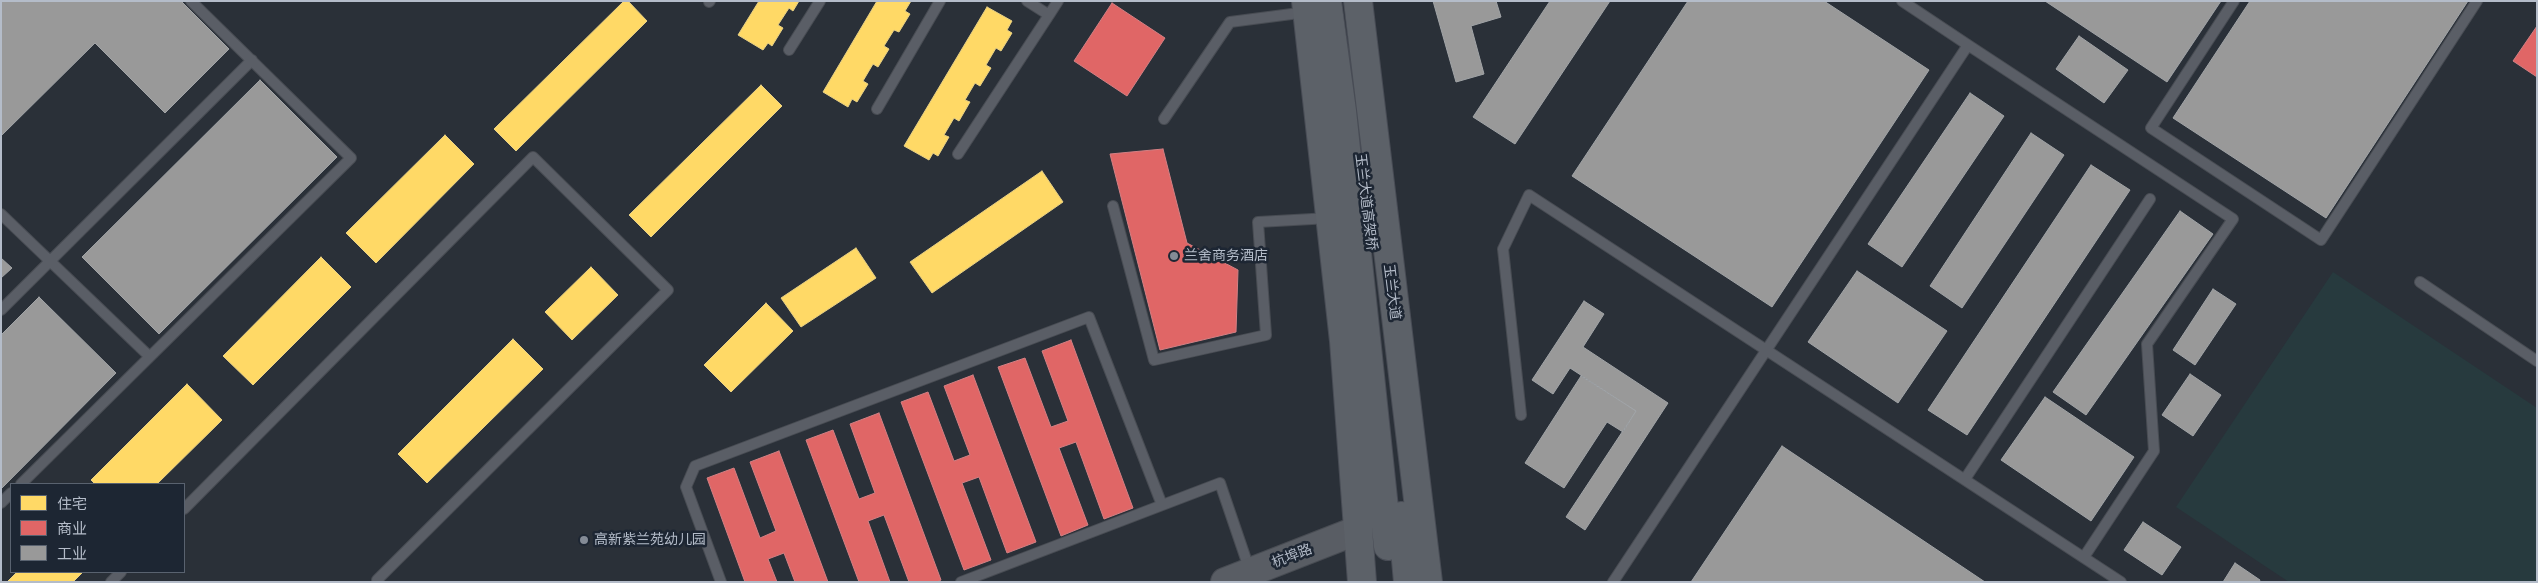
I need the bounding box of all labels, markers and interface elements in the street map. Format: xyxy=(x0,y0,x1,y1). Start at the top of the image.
street label: 玉兰大道高架桥 xyxy=(1352,152,1380,252)
place label: 兰舍商务酒店 xyxy=(1184,248,1268,264)
marker: 兰舍商务酒店 xyxy=(1168,250,1180,262)
street label: 玉兰大道 xyxy=(1380,263,1404,321)
legend xyxy=(10,483,185,573)
text: 住宅 xyxy=(57,495,87,512)
text: 商业 xyxy=(57,520,87,537)
place label: 高新紫兰苑幼儿园 xyxy=(594,532,706,548)
marker: 高新紫兰苑幼儿园 xyxy=(578,534,590,546)
street label: 杭埠路 xyxy=(1269,541,1315,571)
text: 工业 xyxy=(57,545,87,562)

